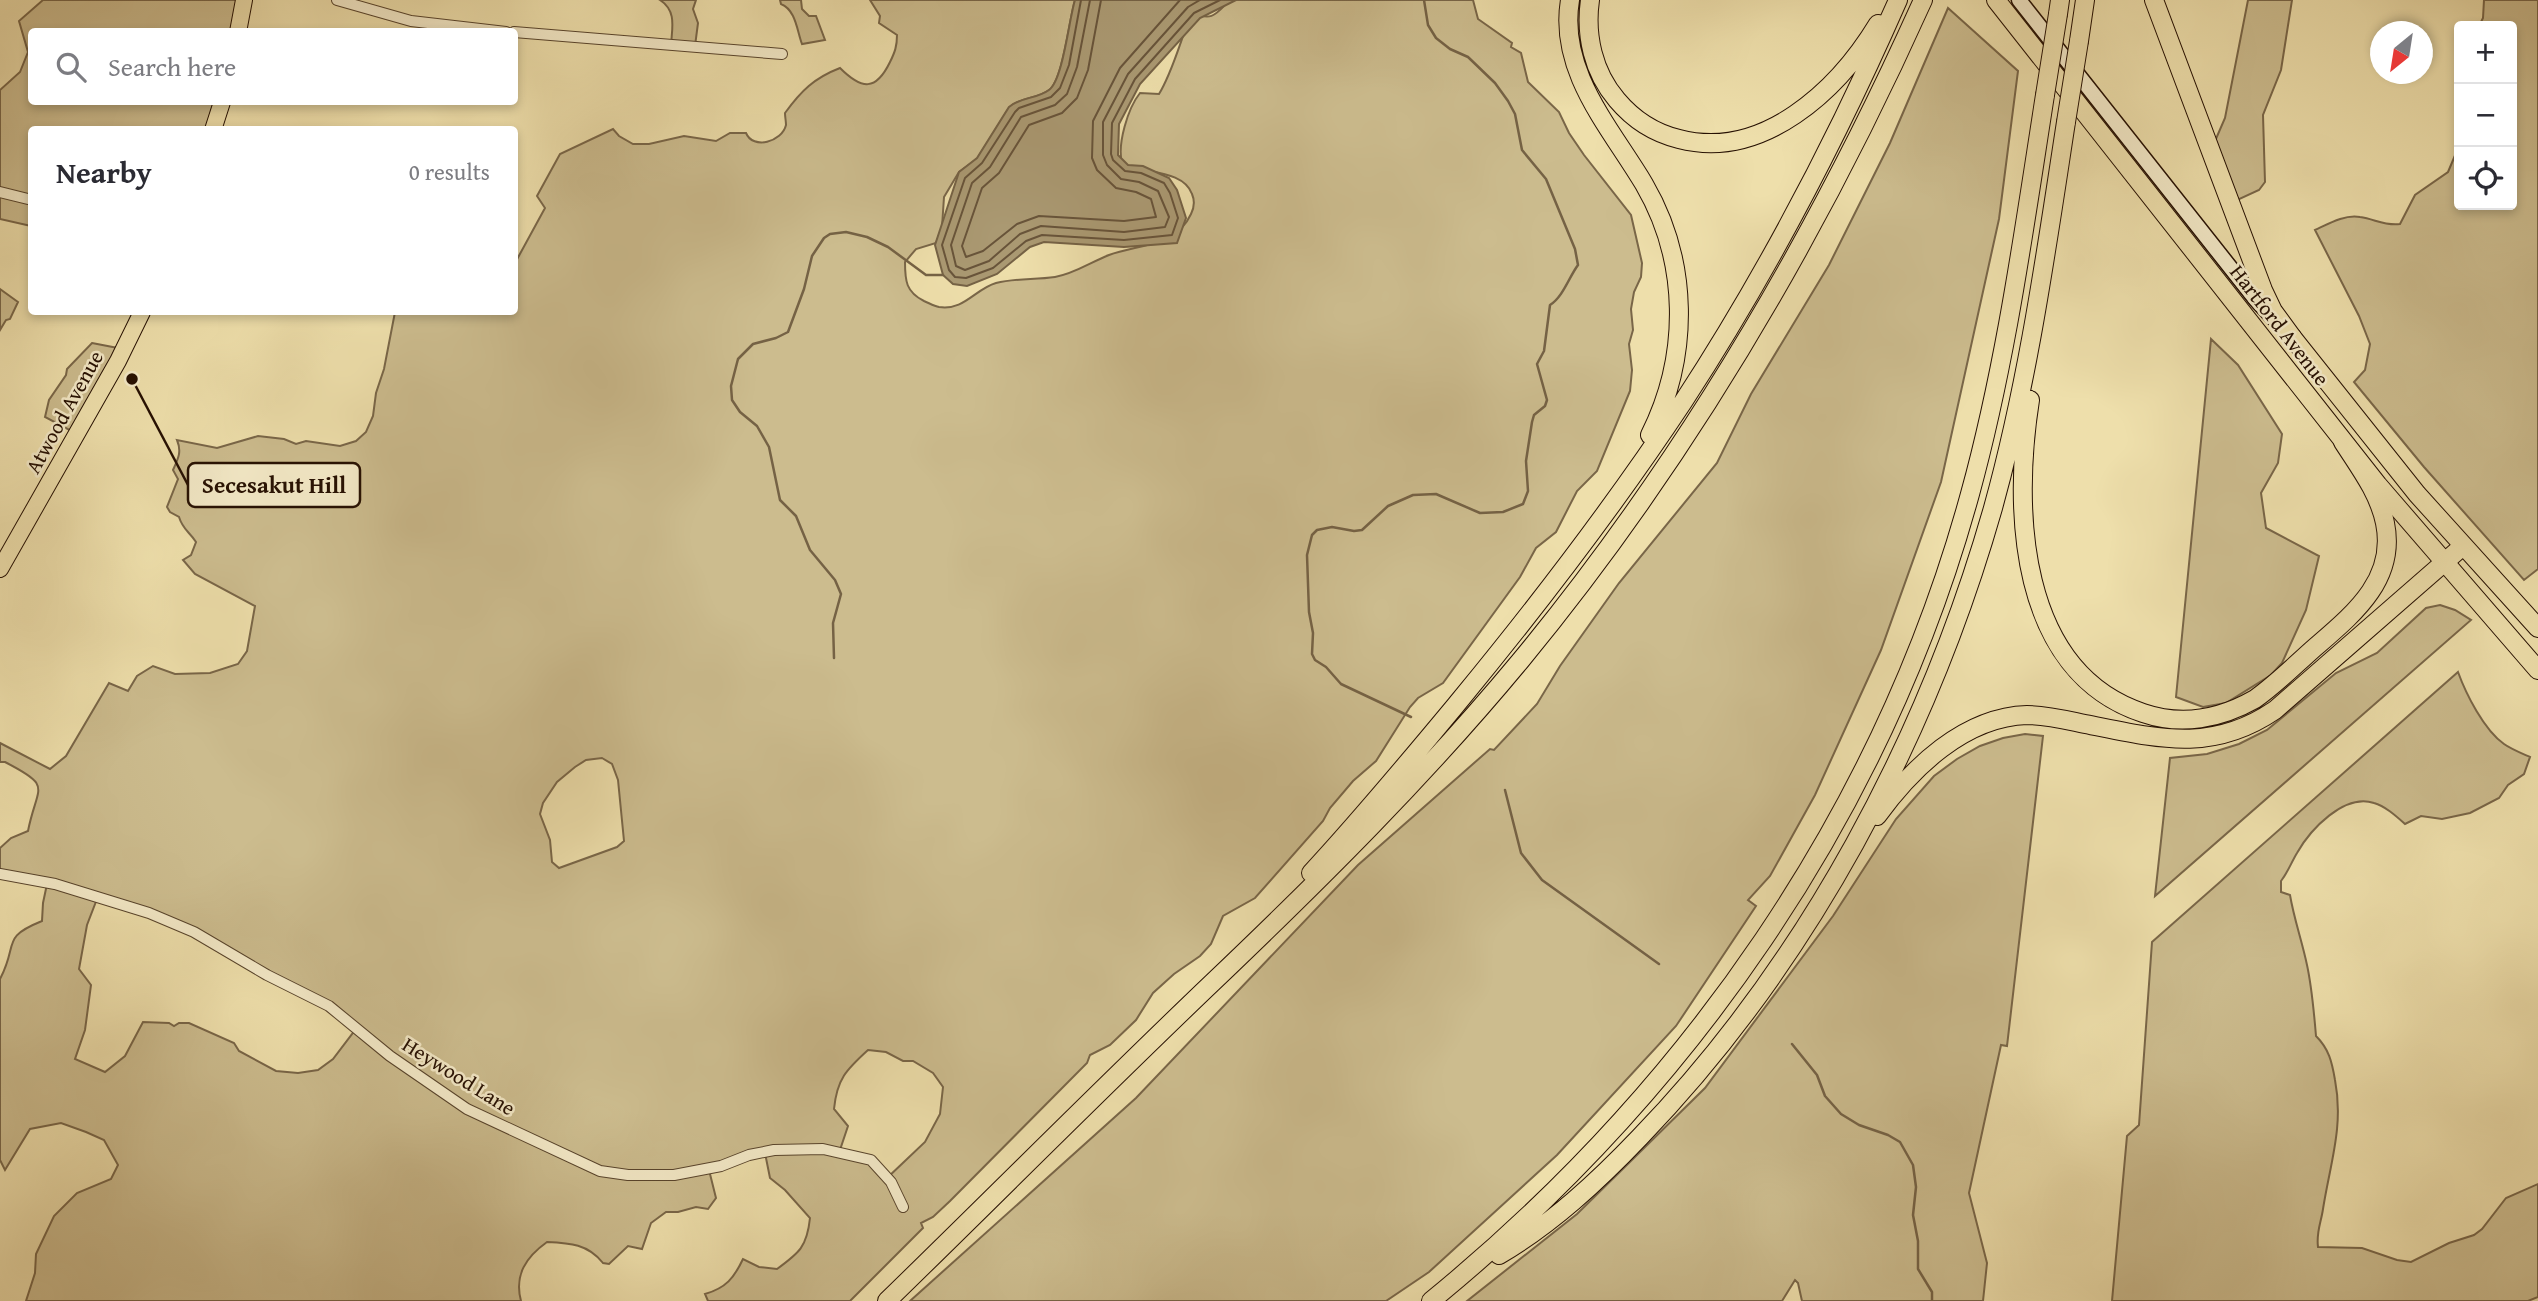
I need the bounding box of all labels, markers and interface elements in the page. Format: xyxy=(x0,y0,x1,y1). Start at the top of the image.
north arrow xyxy=(2370,21,2433,84)
map controls xyxy=(2454,21,2517,210)
button: + xyxy=(2454,21,2517,84)
search box xyxy=(28,28,518,105)
text: Search here xyxy=(108,47,236,86)
icon: search xyxy=(52,48,90,86)
button: − xyxy=(2454,84,2517,147)
button: locate xyxy=(2454,147,2517,210)
text: Nearby xyxy=(56,150,152,194)
text: 0 results xyxy=(409,155,490,188)
street label: Hartford Avenue xyxy=(2223,258,2337,392)
street label: Atwood Avenue xyxy=(17,345,111,479)
callout: Secesakut Hill xyxy=(188,463,360,507)
text: Secesakut Hill xyxy=(202,468,346,501)
street label: Heywood Lane xyxy=(397,1029,522,1123)

